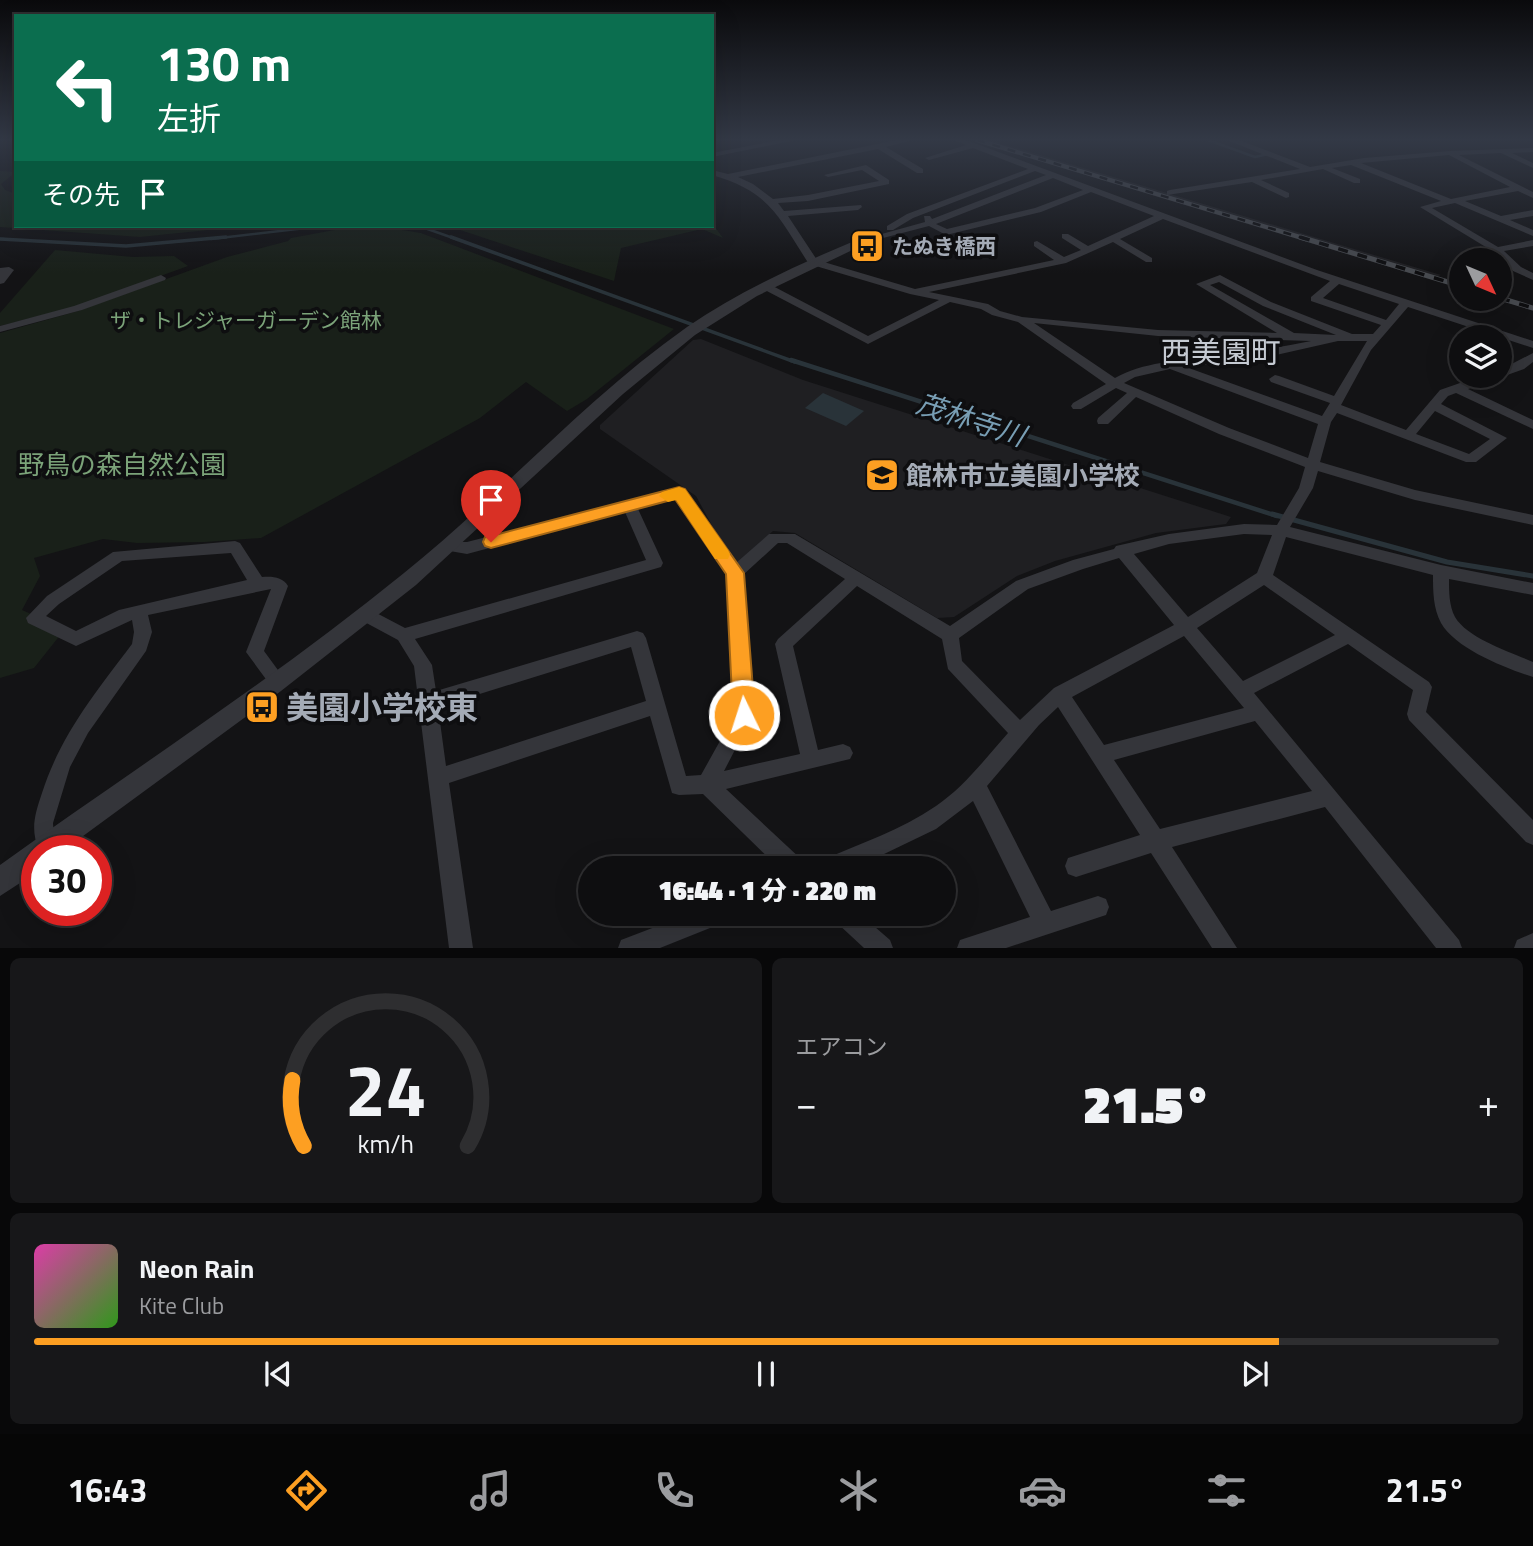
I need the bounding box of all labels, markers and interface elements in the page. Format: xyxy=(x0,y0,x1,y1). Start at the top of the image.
text: 130 m xyxy=(157,25,291,100)
icon: left xyxy=(42,42,133,133)
text: 左折 xyxy=(157,94,221,142)
text: その先 xyxy=(42,175,120,214)
icon: arrive xyxy=(134,175,172,213)
bus stop icon: たぬき橋西 xyxy=(848,227,886,265)
place label: たぬき橋西 xyxy=(892,230,997,262)
north arrow xyxy=(1449,248,1512,312)
map controls xyxy=(1449,248,1512,388)
park label: ザ・トレジャーガーデン館林 xyxy=(110,304,382,336)
button: layers xyxy=(1449,325,1512,388)
district label: 西美園町 xyxy=(1161,329,1281,375)
water label: 茂林寺川 xyxy=(911,381,1034,458)
park label: 野鳥の森自然公園 xyxy=(18,445,226,484)
school or university icon: 館林市立美園小学校 xyxy=(863,456,901,494)
place label: 館林市立美園小学校 xyxy=(906,456,1140,495)
pin xyxy=(461,470,521,542)
icon: arrive xyxy=(472,481,510,519)
position arrow xyxy=(707,678,781,752)
place label: 美園小学校東 xyxy=(286,683,478,731)
bus stop icon: 美園小学校東 xyxy=(243,688,281,726)
speed limit sign: 30 xyxy=(21,835,112,926)
text: 16:44 · 1 分 · 220 m xyxy=(658,871,876,910)
text: エアコン xyxy=(796,1029,888,1064)
text: 24 xyxy=(345,1035,427,1145)
text: 21.5° xyxy=(1083,1064,1212,1143)
text: − xyxy=(796,1074,817,1132)
text: + xyxy=(1478,1074,1499,1132)
text: km/h xyxy=(357,1125,414,1163)
text: Neon Rain xyxy=(139,1249,254,1288)
text: Kite Club xyxy=(139,1288,224,1323)
icon: previous xyxy=(259,1355,297,1393)
icon: pause xyxy=(747,1355,785,1393)
icon: next xyxy=(1236,1355,1274,1393)
text: 16:43 xyxy=(67,1466,147,1514)
icon: directions xyxy=(282,1466,331,1515)
icon: music xyxy=(466,1466,515,1515)
icon: phone xyxy=(650,1466,699,1515)
icon: climate xyxy=(834,1466,883,1515)
icon: car xyxy=(1018,1466,1067,1515)
icon: filters xyxy=(1202,1466,1251,1515)
text: 21.5° xyxy=(1386,1466,1466,1514)

